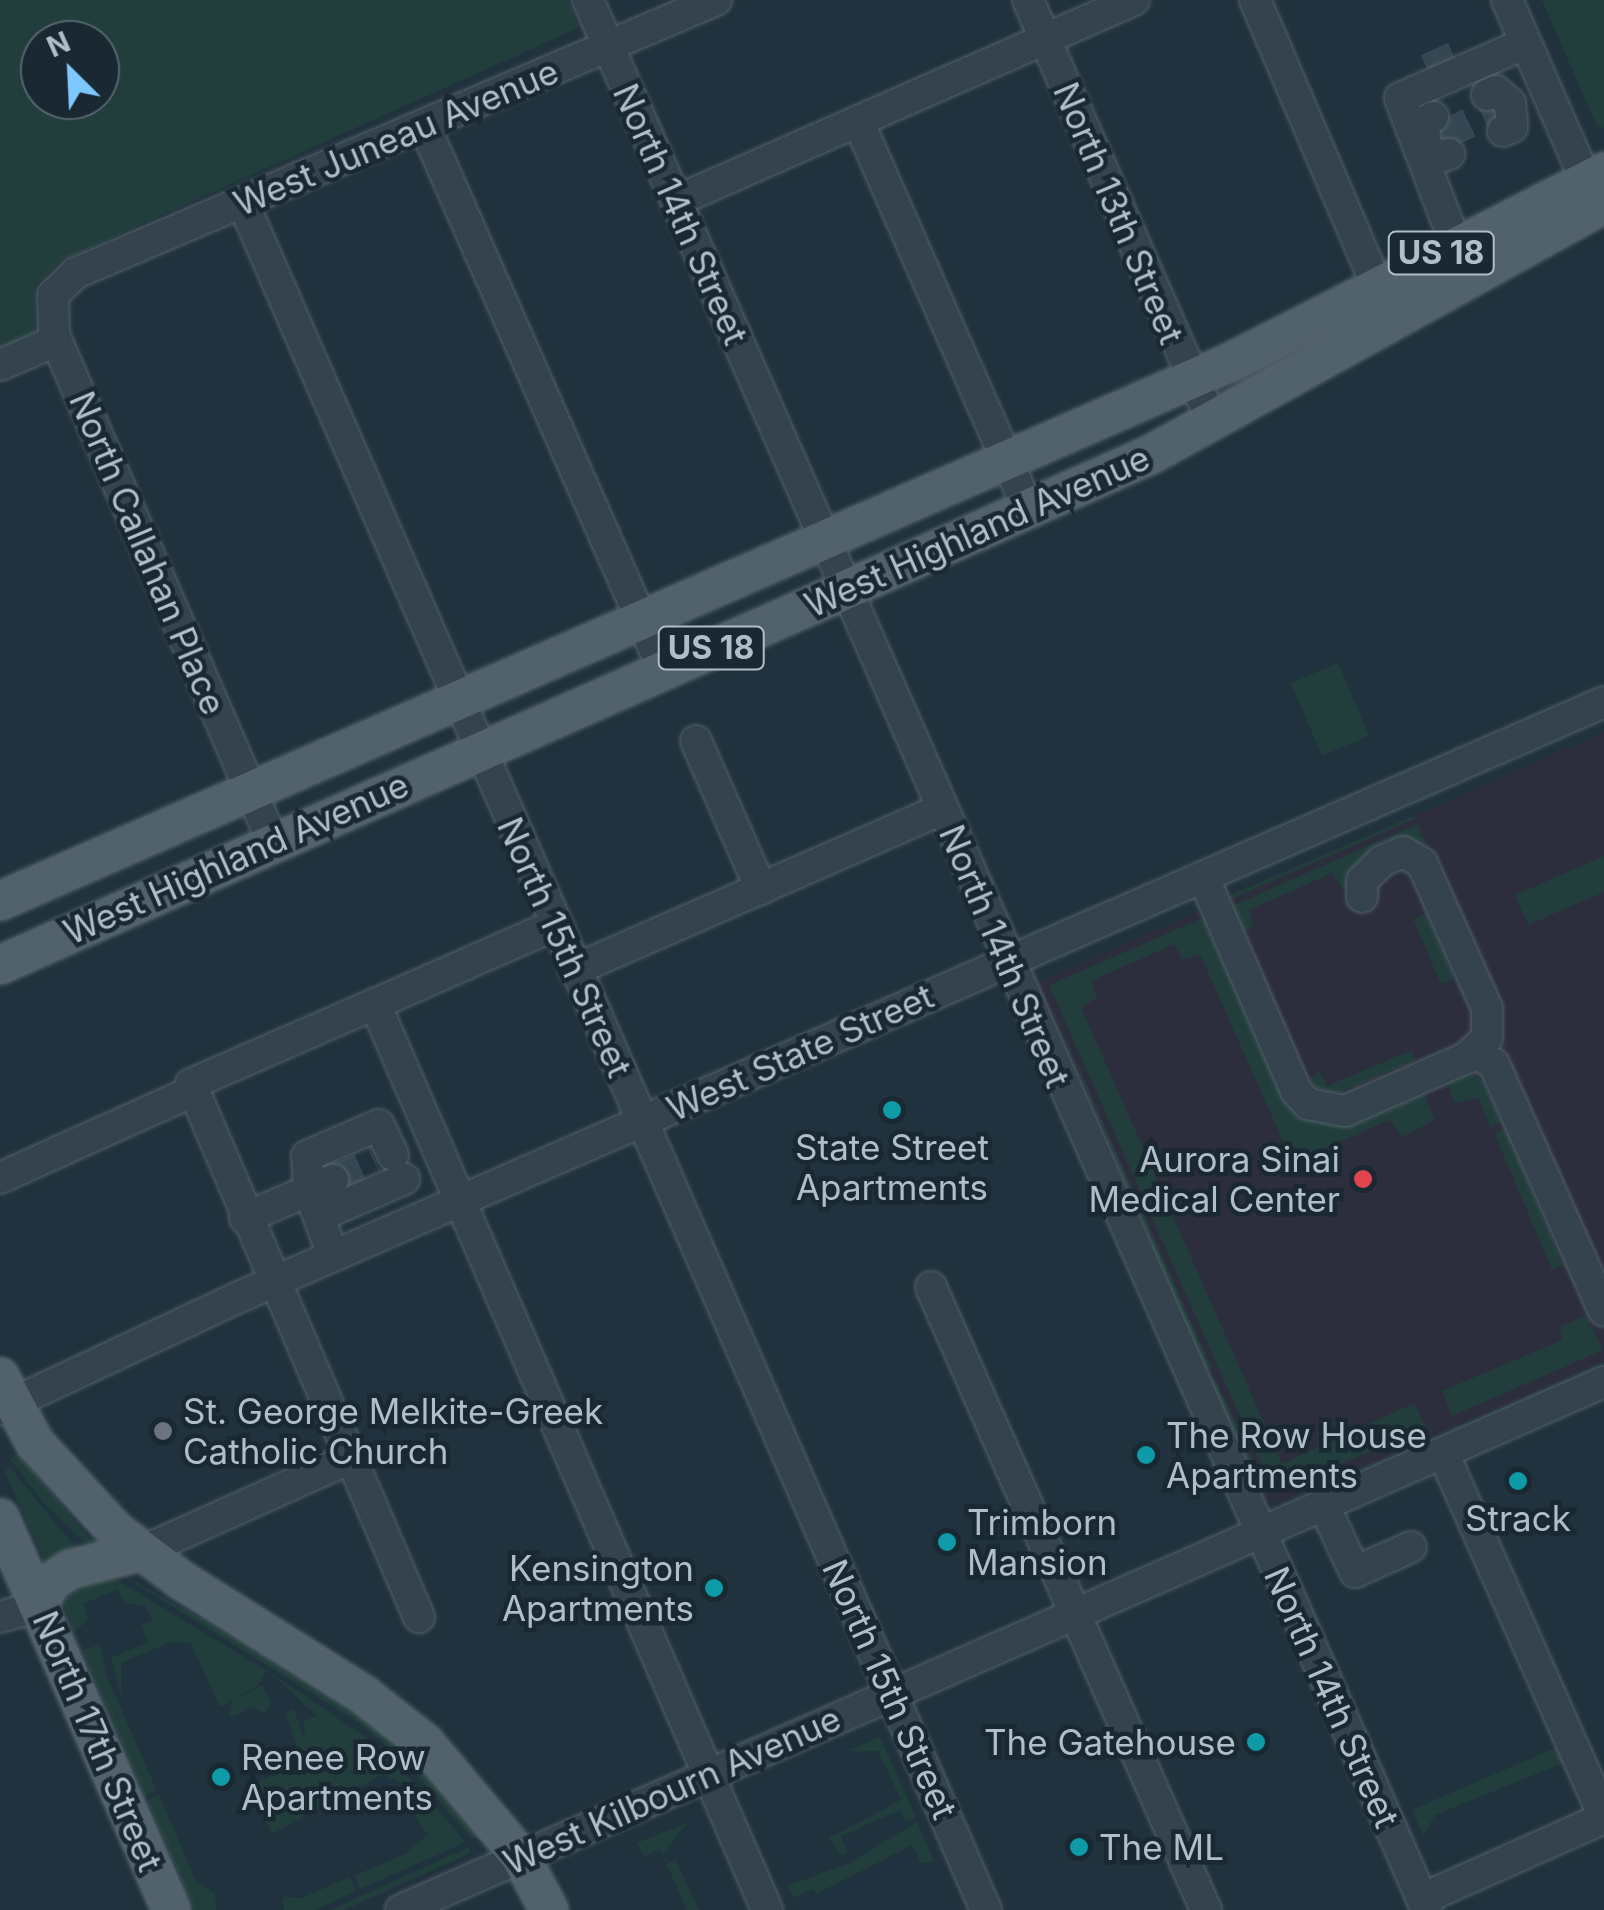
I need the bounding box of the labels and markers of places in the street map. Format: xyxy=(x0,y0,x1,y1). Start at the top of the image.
marker: State Street Apartments xyxy=(881,1099,903,1121)
place label: State Street Apartments xyxy=(795,1126,989,1208)
place label: Aurora Sinai Medical Center xyxy=(1088,1138,1340,1220)
marker: Aurora Sinai Medical Center xyxy=(1350,1166,1376,1192)
place label: St. George Melkite-Greek Catholic Church xyxy=(183,1390,603,1472)
place label: The Row House Apartments xyxy=(1166,1414,1427,1496)
marker: St. George Melkite-Greek Catholic Church xyxy=(152,1420,174,1442)
marker: The Row House Apartments xyxy=(1135,1444,1157,1466)
marker: Strack xyxy=(1507,1470,1529,1492)
place label: Strack xyxy=(1465,1497,1571,1539)
place label: Trimborn Mansion xyxy=(967,1501,1117,1583)
marker: Trimborn Mansion xyxy=(936,1531,958,1553)
place label: Kensington Apartments xyxy=(502,1547,694,1629)
marker: Kensington Apartments xyxy=(703,1577,725,1599)
place label: The Gatehouse xyxy=(984,1721,1236,1763)
marker: The Gatehouse xyxy=(1245,1731,1267,1753)
place label: Renee Row Apartments xyxy=(241,1736,433,1818)
marker: Renee Row Apartments xyxy=(210,1766,232,1788)
place label: The ML xyxy=(1099,1826,1224,1868)
marker: The ML xyxy=(1068,1836,1090,1858)

